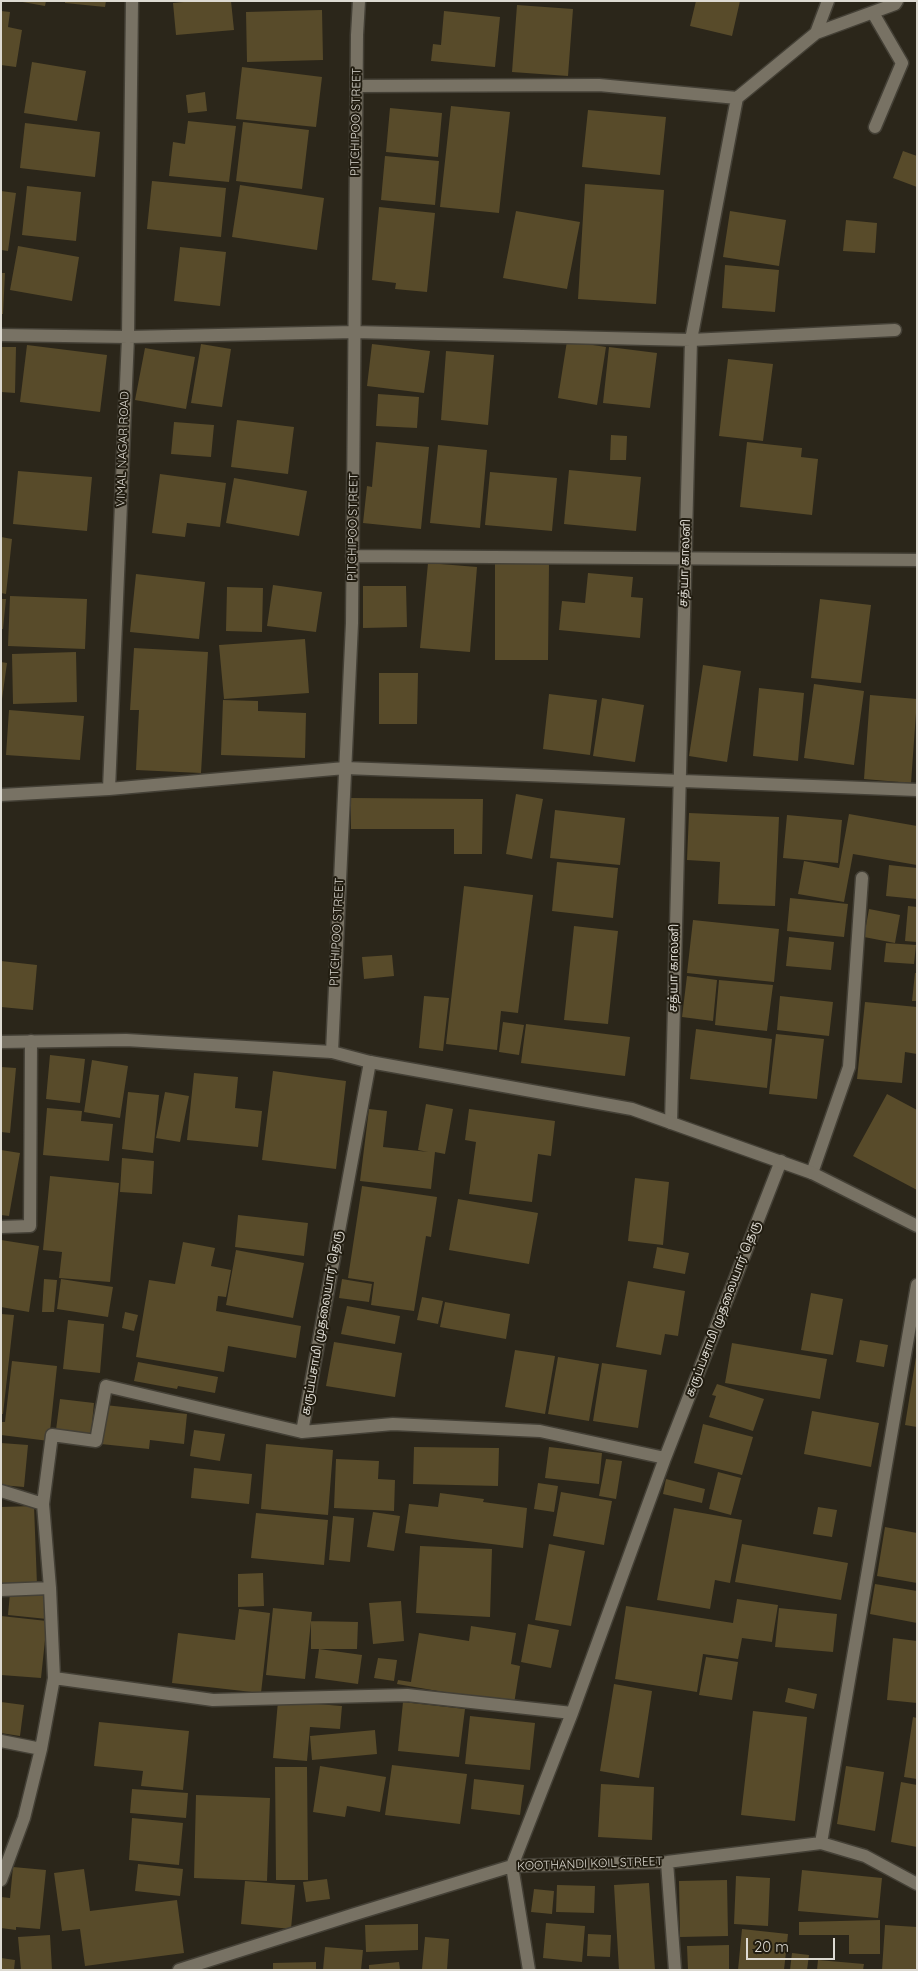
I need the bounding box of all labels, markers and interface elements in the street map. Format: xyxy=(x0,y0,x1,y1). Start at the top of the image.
street label: PITCHIPOO STREET xyxy=(348,68,364,176)
street label: VIMAL NAGAR ROAD xyxy=(114,391,132,507)
street label: PITCHIPOO STREET xyxy=(345,473,361,581)
street label: சத்யா காலனி xyxy=(676,519,694,607)
street label: PITCHIPOO STREET xyxy=(327,878,347,986)
street label: சத்யா காலனி xyxy=(666,924,682,1012)
street label: கருப்பசாமி முதலையார் தெரு xyxy=(683,1219,763,1399)
street label: கருப்பசாமி முதலையார் தெரு xyxy=(299,1230,345,1416)
street label: KOOTHANDI KOIL STREET xyxy=(517,1854,663,1874)
scale bar xyxy=(748,1928,837,1960)
text: 20 m xyxy=(754,1937,789,1956)

